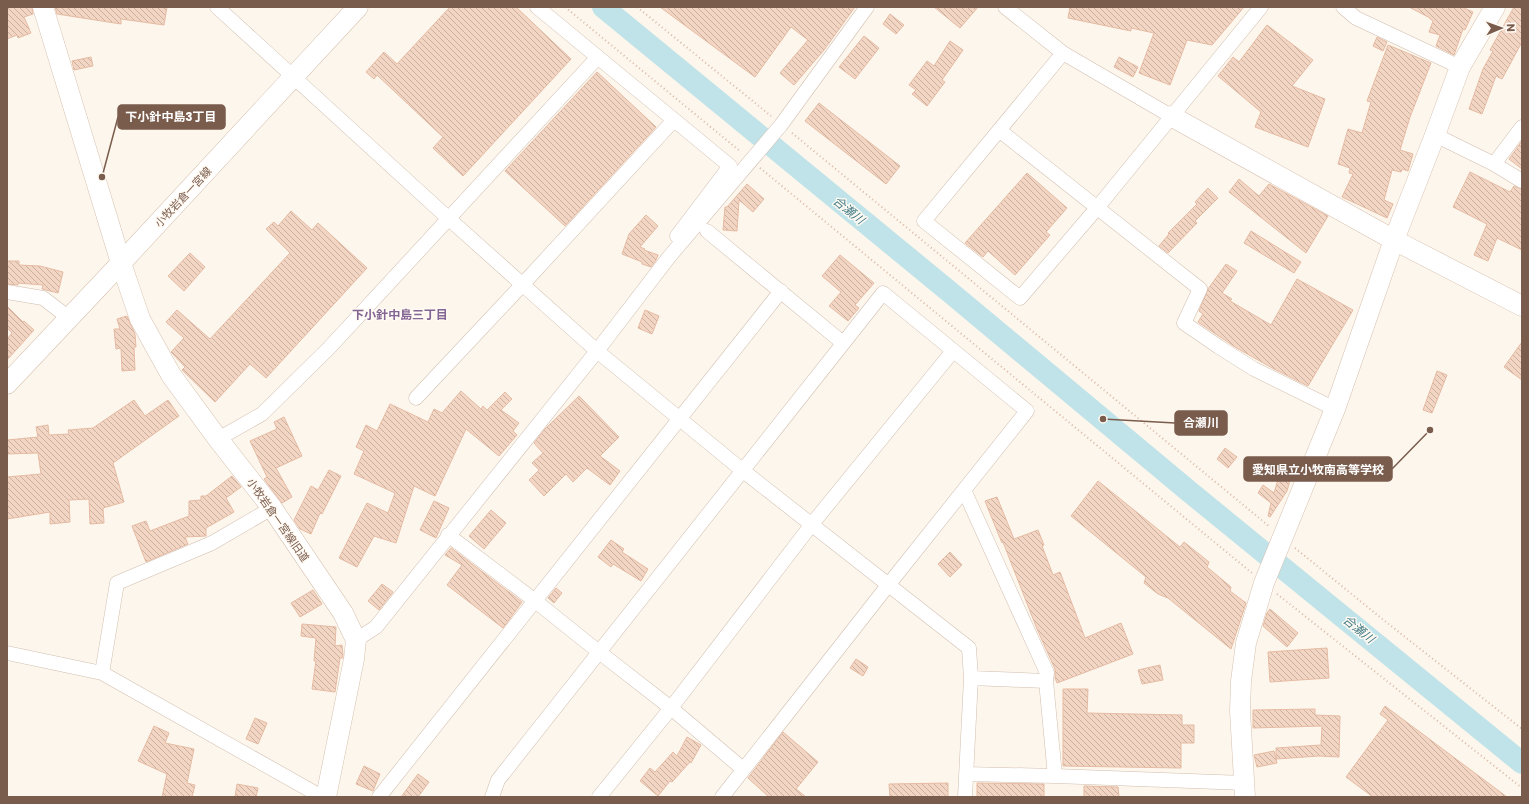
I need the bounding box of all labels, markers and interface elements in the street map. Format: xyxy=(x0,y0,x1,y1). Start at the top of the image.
north arrow xyxy=(1481,8,1521,48)
text: N xyxy=(1503,23,1519,32)
callout: 下小針中島3丁目 xyxy=(118,105,225,129)
text: 下小針中島3丁目 xyxy=(125,108,217,125)
street label: 小牧岩倉一宮線 xyxy=(151,163,215,231)
water label: 合瀬川 xyxy=(830,192,870,229)
district label: 下小針中島三丁目 xyxy=(352,306,448,323)
callout: 合瀬川 xyxy=(1175,411,1227,435)
text: 合瀬川 xyxy=(1183,414,1219,431)
callout: 愛知県立小牧南高等学校 xyxy=(1244,457,1392,481)
text: 愛知県立小牧南高等学校 xyxy=(1252,461,1384,478)
street label: 小牧岩倉一宮線旧道 xyxy=(243,475,313,565)
water label: 合瀬川 xyxy=(1340,611,1380,648)

